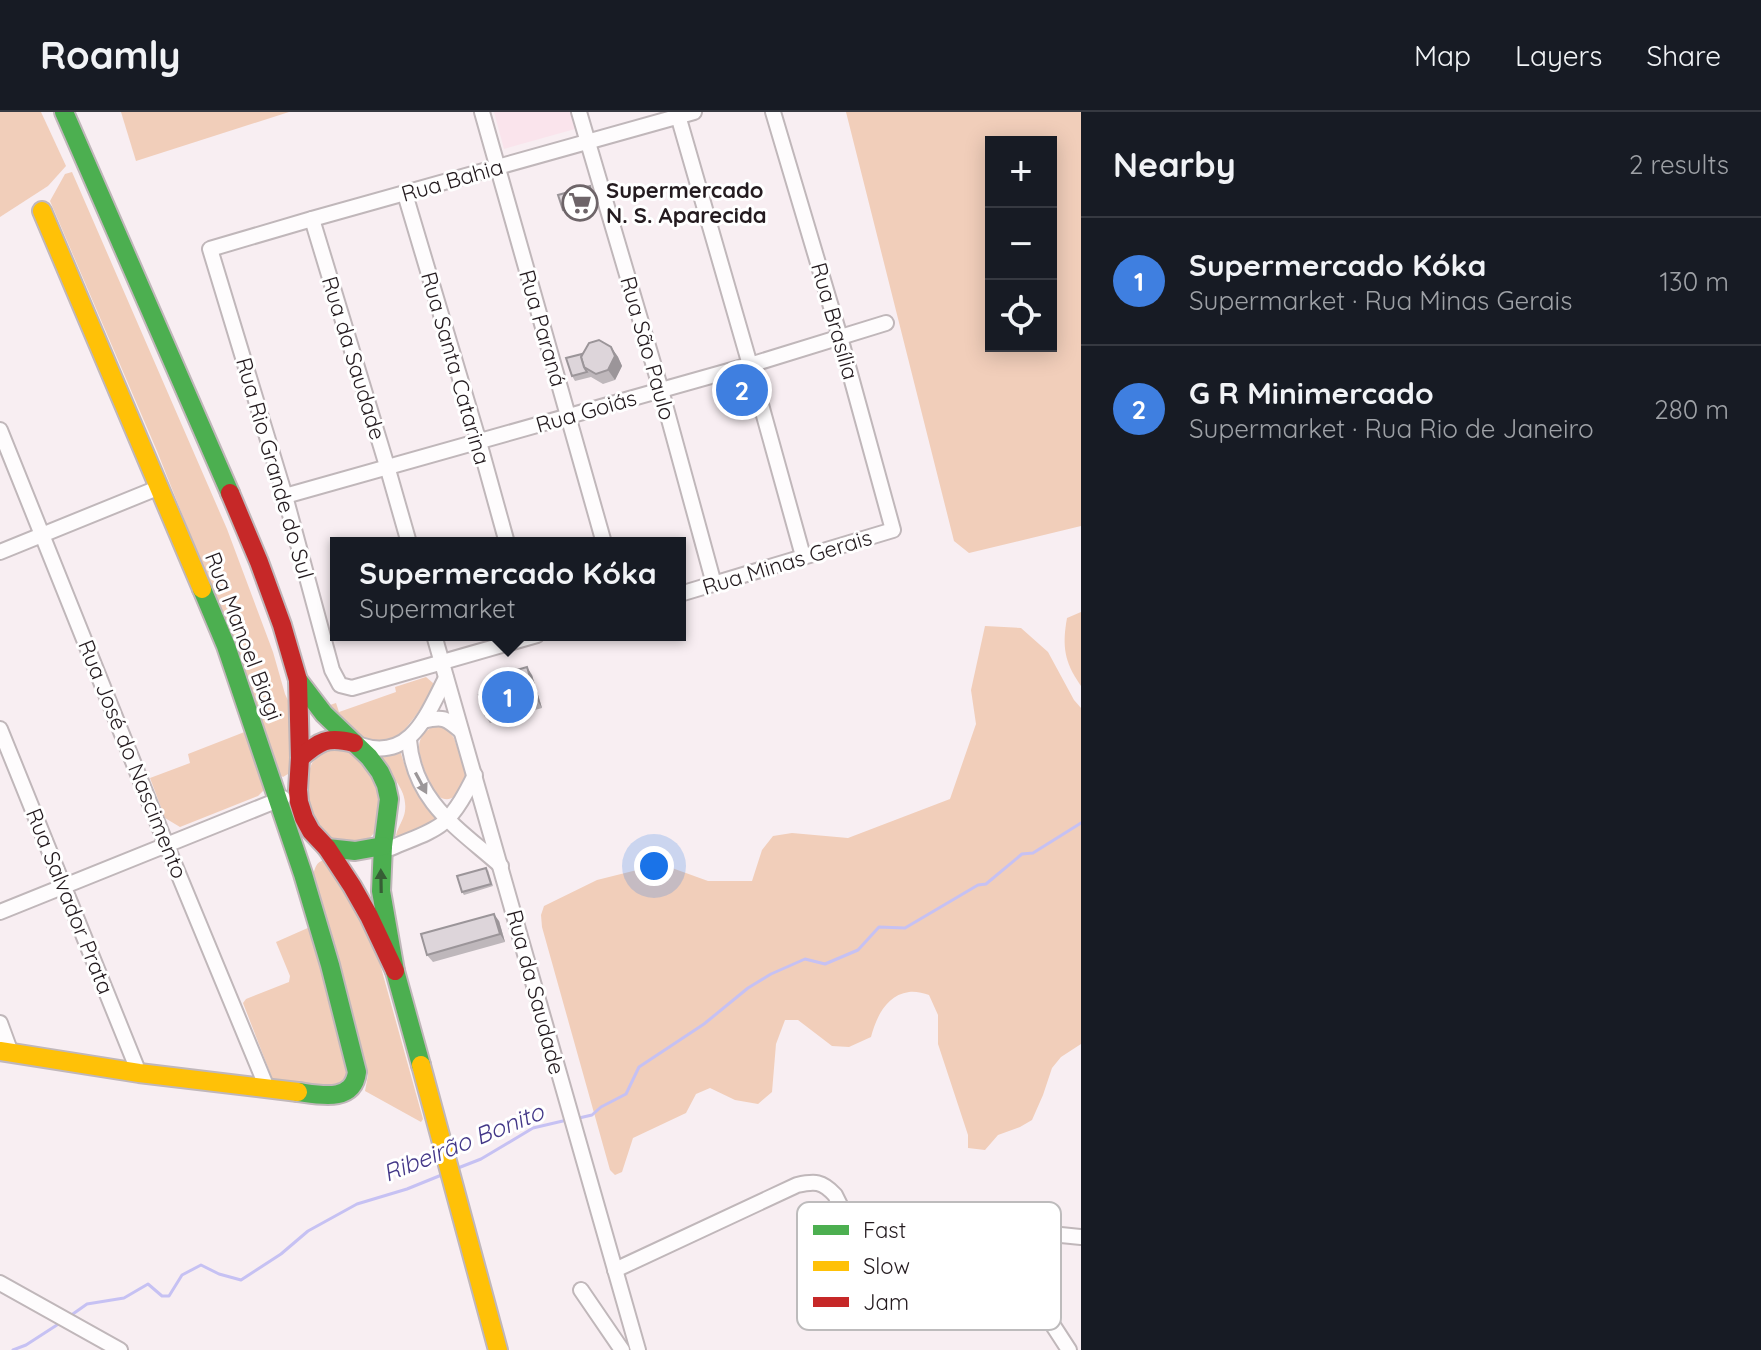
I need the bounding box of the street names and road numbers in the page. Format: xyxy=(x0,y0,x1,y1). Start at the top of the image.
street label: Rua Bahia xyxy=(398,152,506,208)
street label: Rua Brasília xyxy=(805,259,865,383)
street label: Rua Paraná xyxy=(513,266,573,390)
street label: Rua Santa Catarina xyxy=(415,268,497,468)
street label: Rua da Saudade xyxy=(316,273,392,443)
street label: Rua São Paulo xyxy=(614,273,682,423)
street label: Rua Rio Grande do Sul xyxy=(230,354,320,582)
street label: Rua Goiás xyxy=(532,383,640,439)
street label: Rua Minas Gerais xyxy=(699,523,875,601)
street label: Rua Manoel Biagi xyxy=(199,548,289,724)
street label: Rua José do Nascimento xyxy=(72,635,194,883)
street label: Rua Salvador Prata xyxy=(20,804,120,998)
street label: Rua da Saudade xyxy=(501,907,571,1077)

